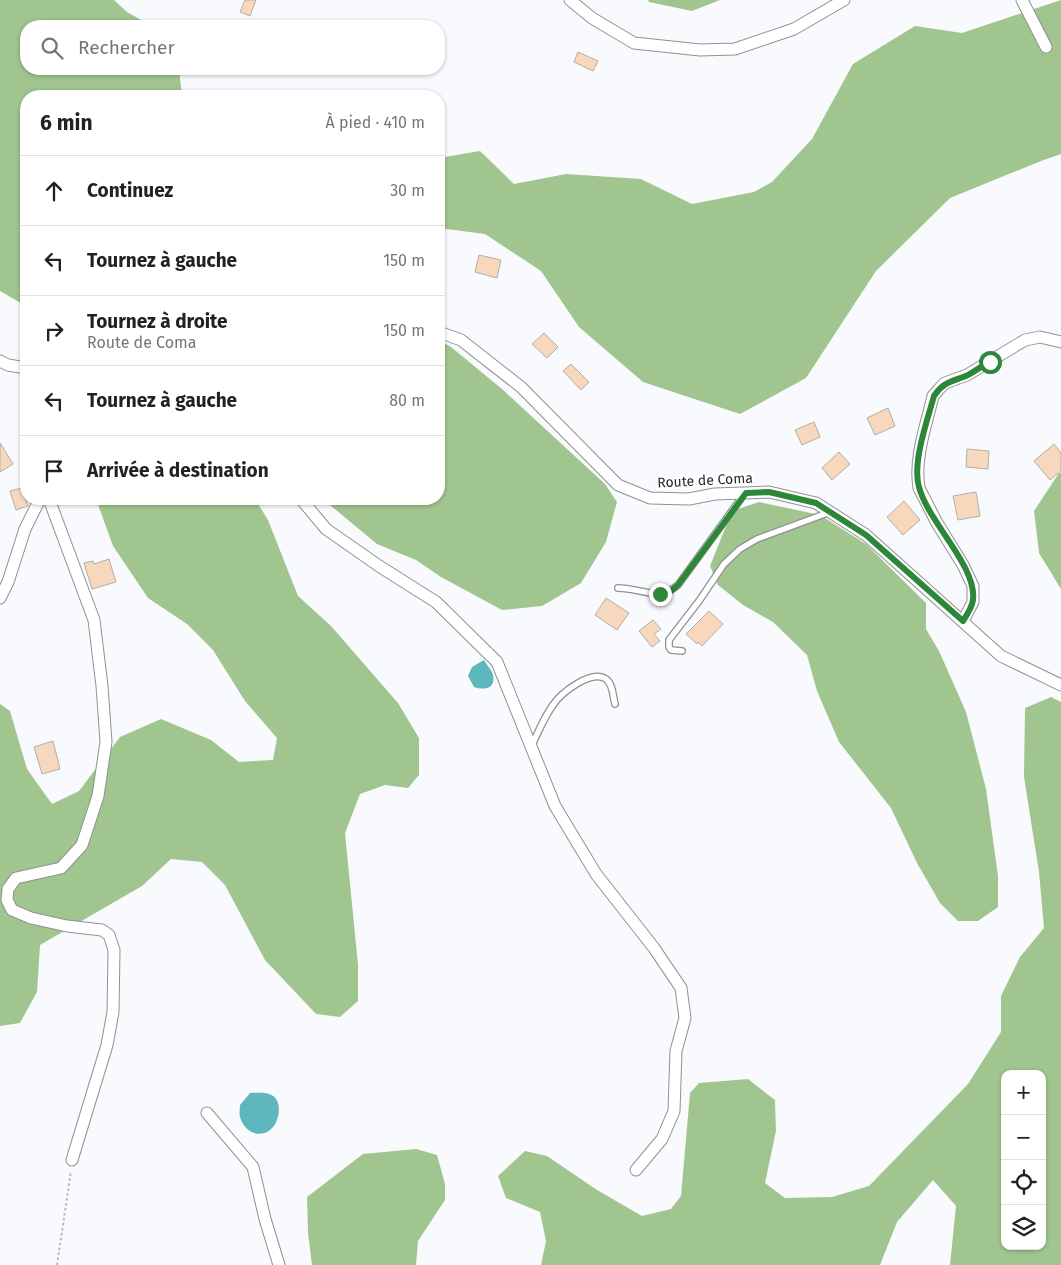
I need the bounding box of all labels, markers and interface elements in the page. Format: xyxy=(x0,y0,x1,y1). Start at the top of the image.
search box xyxy=(20,20,445,75)
icon: search xyxy=(38,34,66,62)
text: Rechercher xyxy=(78,36,175,59)
text: 6 min xyxy=(40,110,93,136)
text: À pied · 410 m xyxy=(326,113,425,132)
icon: ahead xyxy=(40,177,68,205)
text: Continuez xyxy=(87,179,173,202)
text: 30 m xyxy=(390,181,425,200)
icon: left xyxy=(40,247,68,275)
text: Tournez à gauche xyxy=(87,249,237,272)
text: 150 m xyxy=(383,251,425,270)
text: Tournez à droite xyxy=(87,310,228,333)
icon: right xyxy=(40,317,68,345)
text: 150 m xyxy=(383,321,425,340)
text: Route de Coma xyxy=(87,333,197,352)
route start xyxy=(979,351,1002,374)
icon: left xyxy=(40,387,68,415)
text: Tournez à gauche xyxy=(87,389,237,412)
text: 80 m xyxy=(389,391,425,410)
icon: arrive xyxy=(40,457,68,485)
text: Arrivée à destination xyxy=(87,459,269,482)
street label: Route de Coma xyxy=(657,470,753,491)
route end xyxy=(649,583,672,606)
map controls xyxy=(1001,1070,1046,1250)
button: + xyxy=(1001,1070,1046,1115)
button: − xyxy=(1001,1115,1046,1160)
button: locate xyxy=(1001,1160,1046,1205)
button: layers xyxy=(1001,1205,1046,1250)

